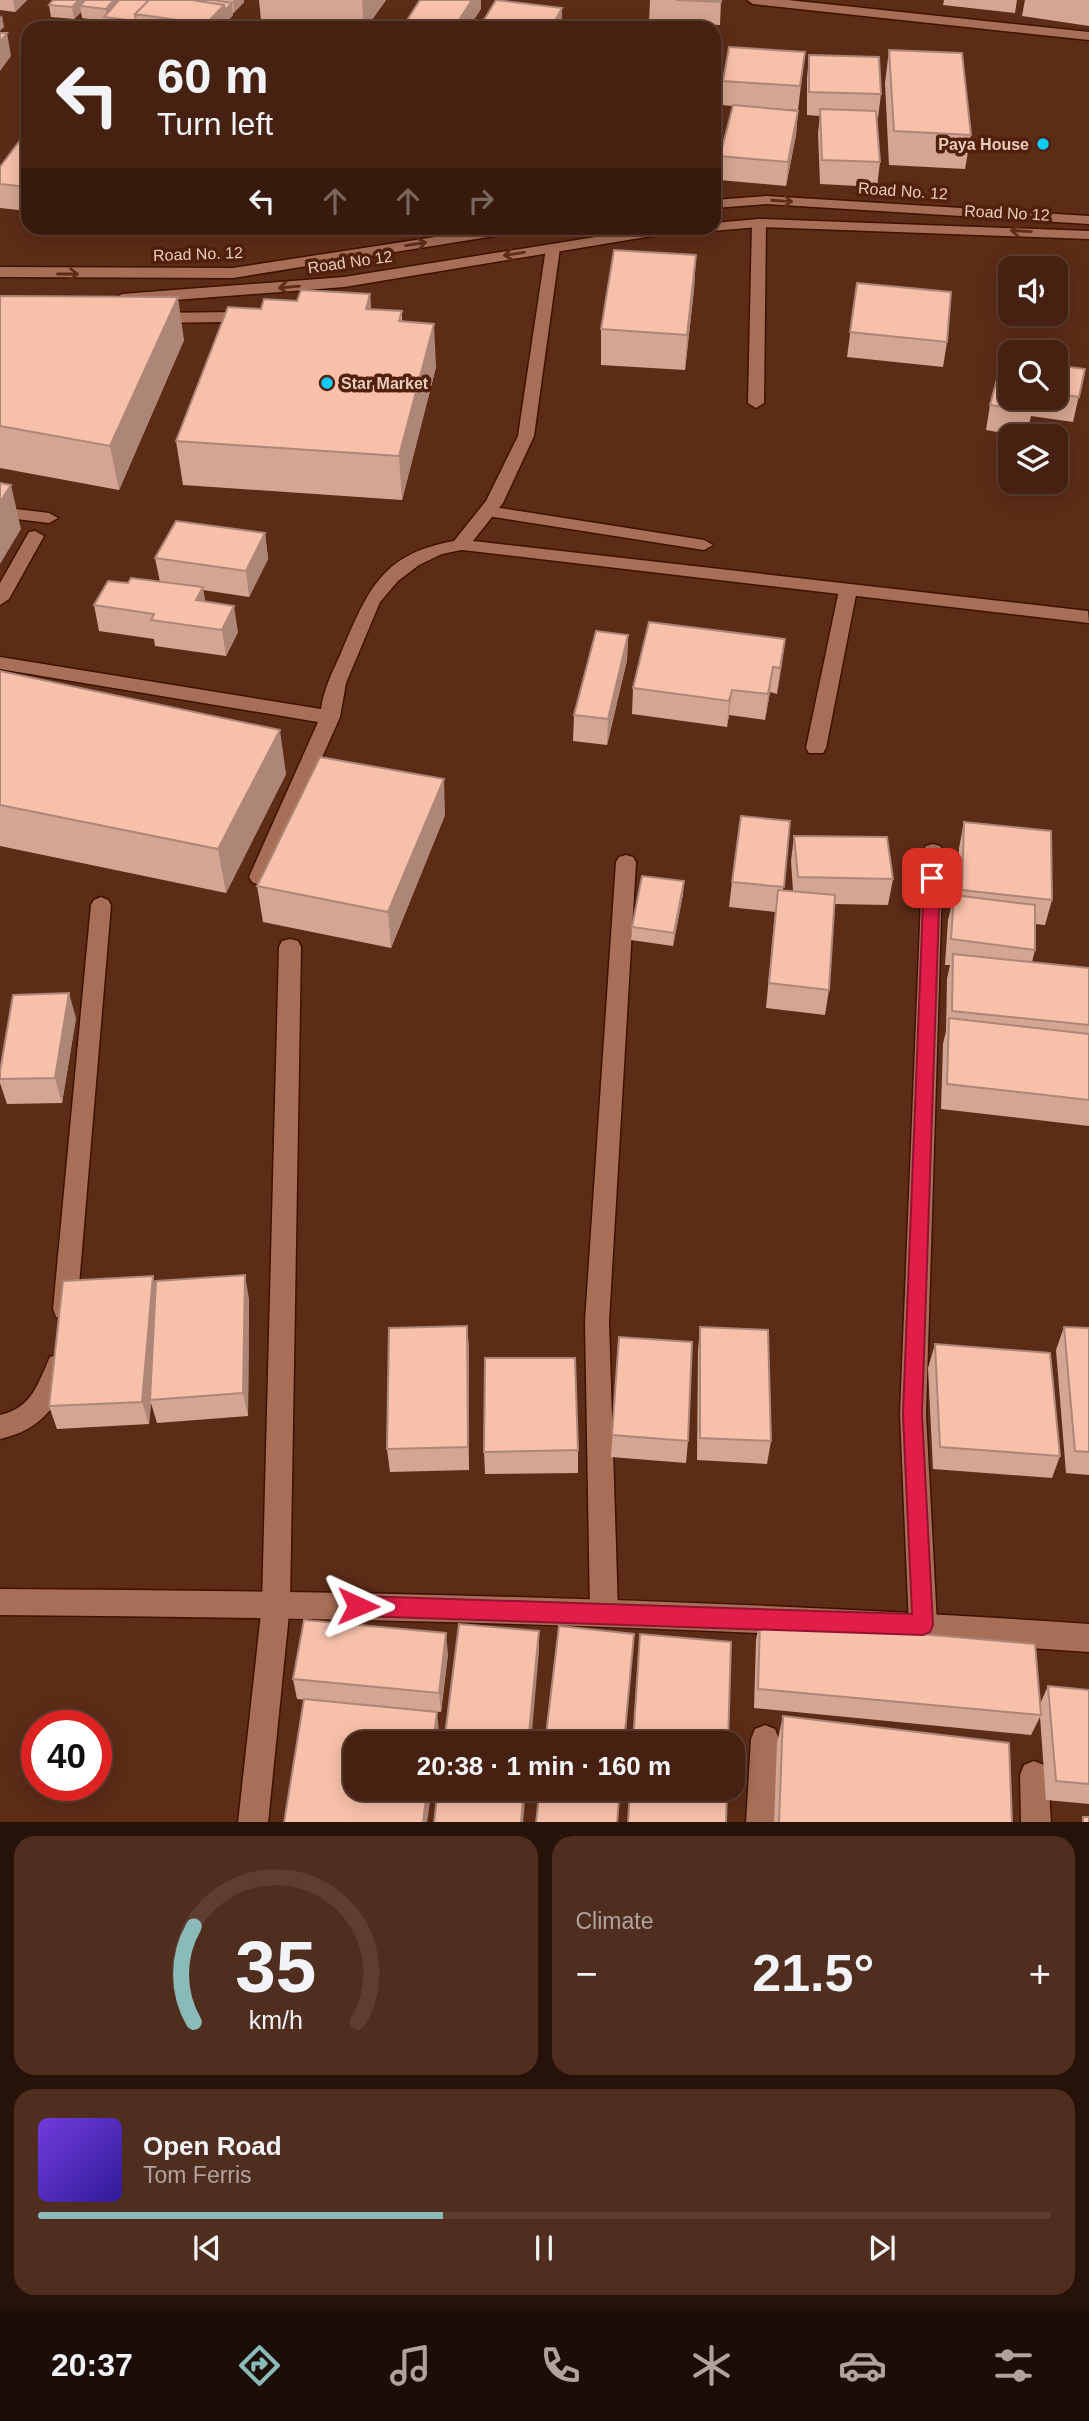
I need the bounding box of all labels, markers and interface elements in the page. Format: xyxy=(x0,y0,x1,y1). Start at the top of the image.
icon: left xyxy=(42,49,133,140)
text: 60 m xyxy=(157,49,269,103)
text: Turn left xyxy=(157,106,273,142)
place label: Paya House xyxy=(938,136,1029,153)
marker: Paya House xyxy=(1035,136,1051,152)
street label: Road No. 12 xyxy=(858,179,948,203)
icon: left xyxy=(243,182,281,220)
icon: ahead xyxy=(316,182,354,220)
icon: ahead xyxy=(389,182,427,220)
icon: right xyxy=(462,182,500,220)
one-way arrow xyxy=(770,195,793,208)
street label: Road No 12 xyxy=(964,202,1050,224)
one-way arrow xyxy=(1010,224,1033,237)
one-way arrow xyxy=(404,237,427,250)
street label: Road No. 12 xyxy=(153,244,243,264)
street label: Road No 12 xyxy=(307,248,394,276)
one-way arrow xyxy=(503,248,526,261)
map controls xyxy=(998,256,1068,494)
button: sound xyxy=(998,256,1068,326)
one-way arrow xyxy=(56,267,79,281)
one-way arrow xyxy=(278,281,301,294)
button: search xyxy=(998,340,1068,410)
marker: Star Market xyxy=(319,375,335,391)
place label: Star Market xyxy=(341,375,429,392)
button: layers xyxy=(998,424,1068,494)
pin xyxy=(902,848,962,908)
icon: arrive xyxy=(913,859,951,897)
position arrow xyxy=(321,1569,395,1643)
speed limit sign: 40 xyxy=(21,1710,112,1801)
text: 20:38 · 1 min · 160 m xyxy=(417,1751,671,1781)
text: Climate xyxy=(576,1908,653,1934)
text: 35 xyxy=(235,1926,316,2007)
text: 21.5° xyxy=(752,1944,874,2002)
text: − xyxy=(576,1953,598,1995)
text: + xyxy=(1029,1953,1051,1995)
text: km/h xyxy=(249,2005,303,2033)
text: Open Road xyxy=(143,2131,282,2161)
text: Tom Ferris xyxy=(143,2162,252,2188)
icon: previous xyxy=(188,2229,226,2267)
icon: pause xyxy=(525,2229,563,2267)
icon: next xyxy=(863,2229,901,2267)
icon: directions xyxy=(235,2341,284,2390)
icon: music xyxy=(386,2341,435,2390)
icon: phone xyxy=(536,2341,585,2390)
icon: climate xyxy=(687,2341,736,2390)
icon: car xyxy=(838,2341,887,2390)
icon: filters xyxy=(989,2341,1038,2390)
text: 20:37 xyxy=(51,2347,133,2383)

